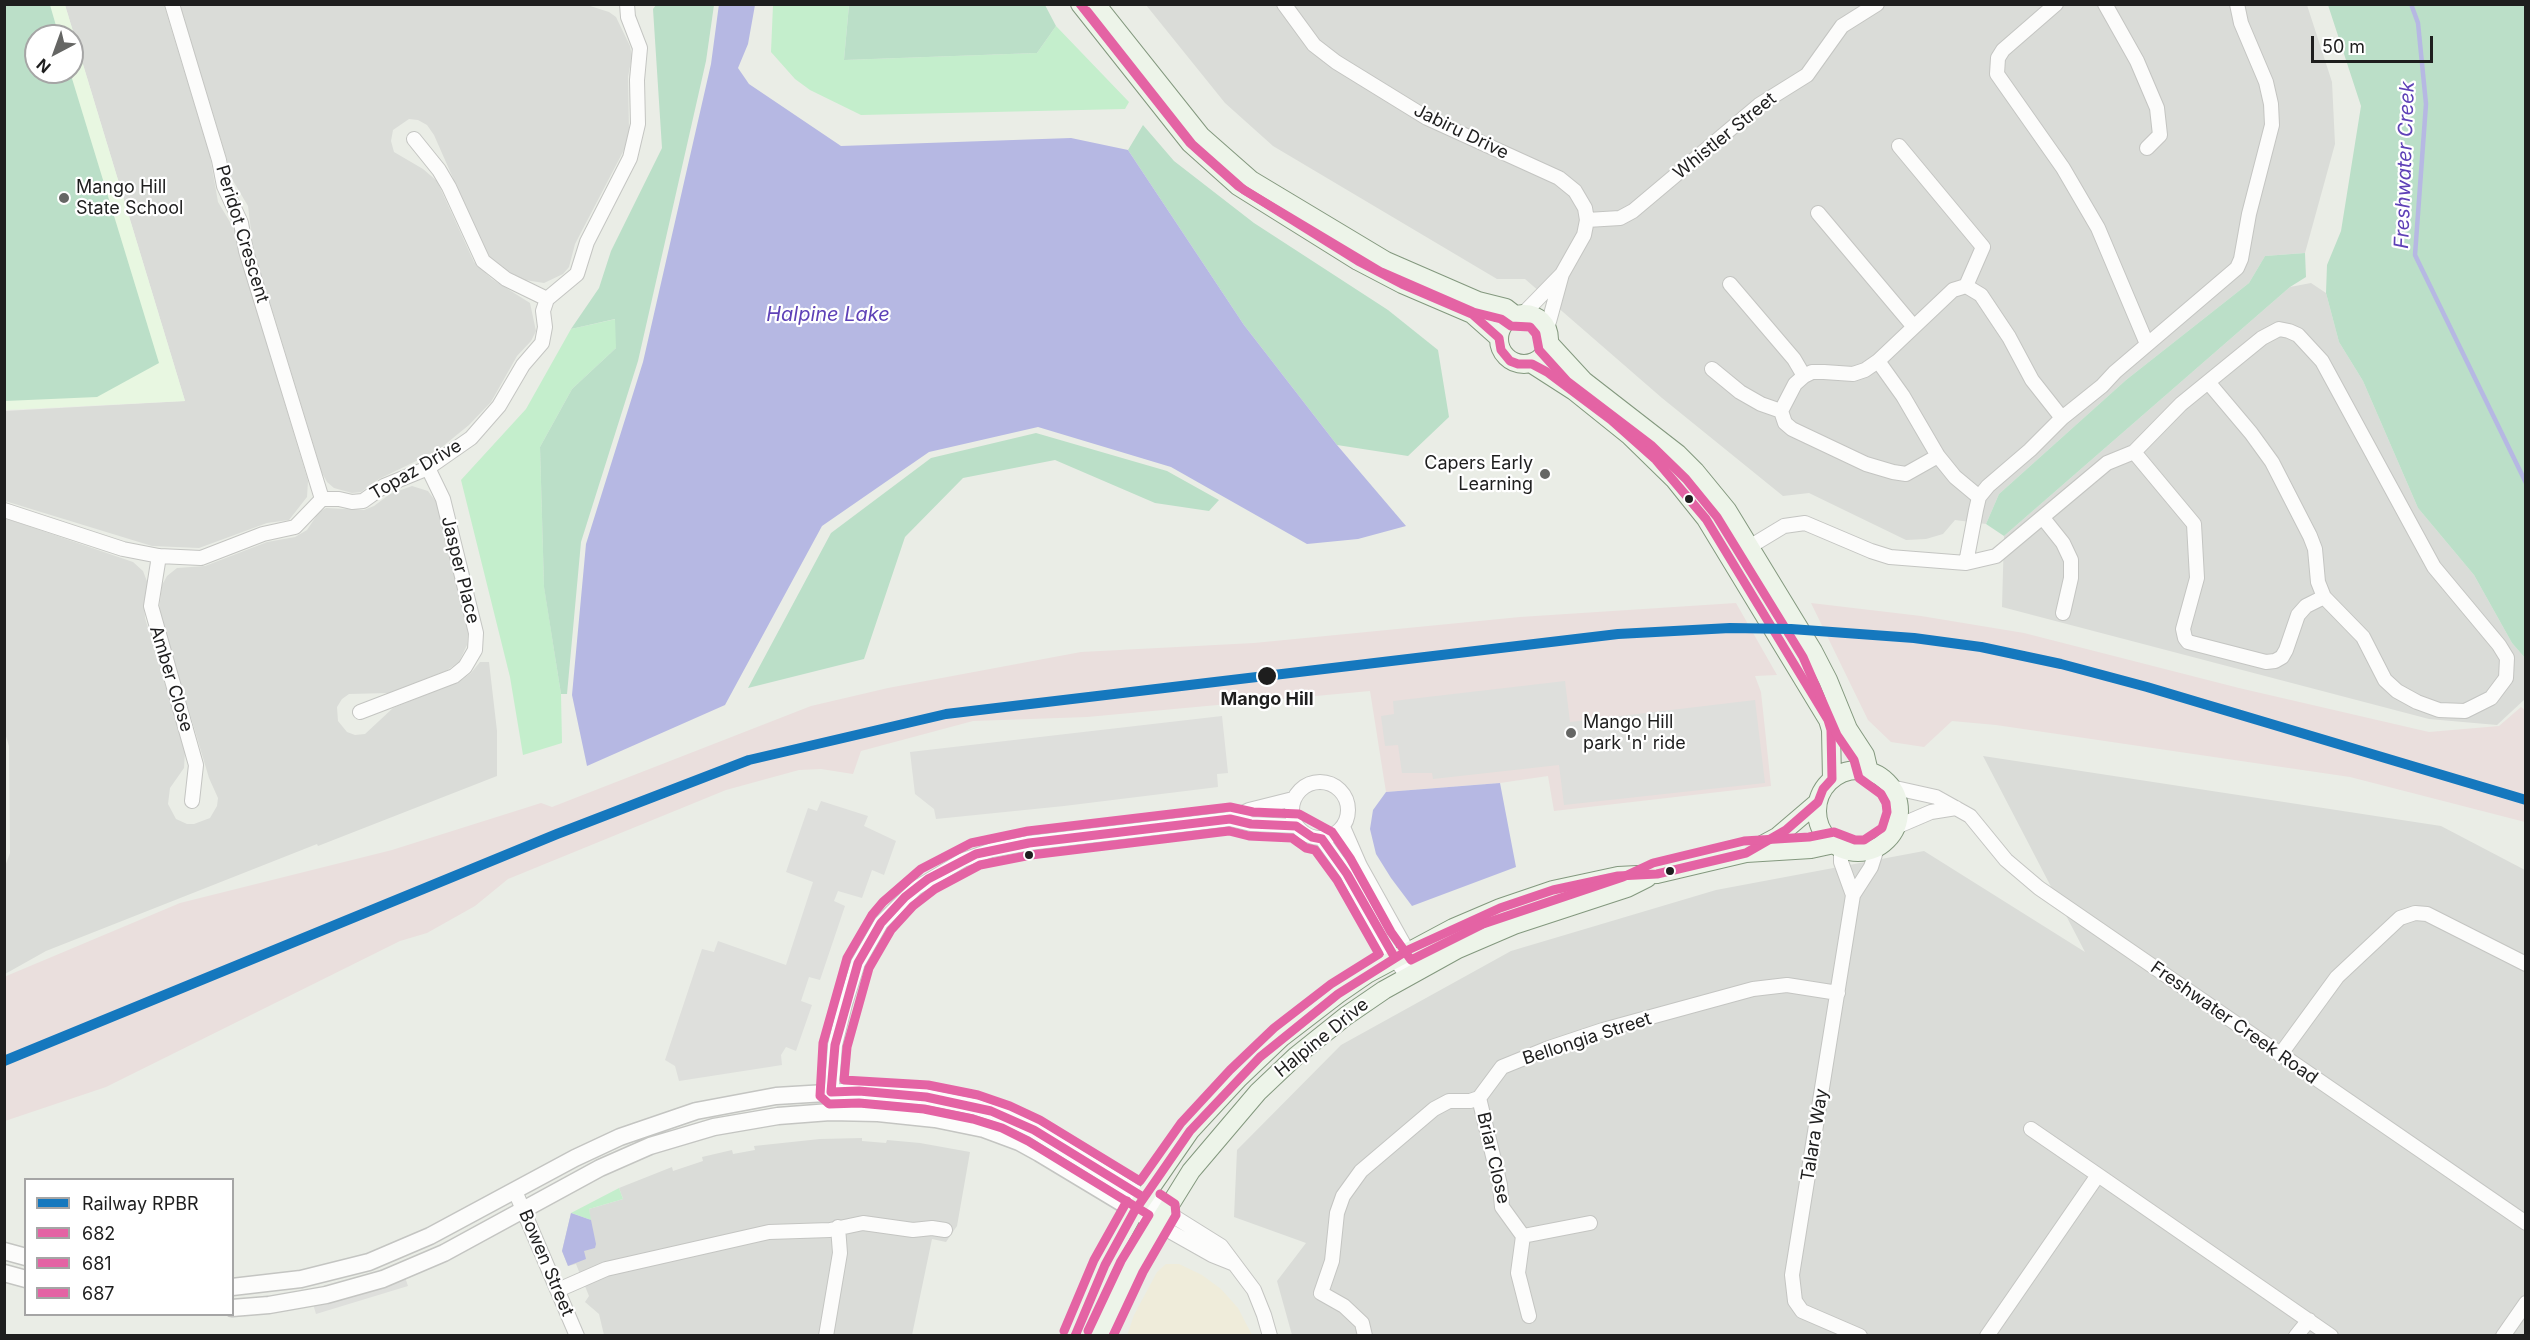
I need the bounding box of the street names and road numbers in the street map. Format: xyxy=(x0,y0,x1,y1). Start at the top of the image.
street label: Whistler Street xyxy=(1669,88,1781,184)
street label: Jabiru Drive xyxy=(1410,100,1512,164)
street label: Peridot Crescent xyxy=(211,162,273,306)
street label: Topaz Drive xyxy=(366,435,466,505)
street label: Jasper Place xyxy=(436,514,484,626)
street label: Amber Close xyxy=(145,623,197,735)
street label: Freshwater Creek Road xyxy=(2146,957,2322,1089)
street label: Halpine Drive xyxy=(1271,994,1373,1082)
street label: Bellongia Street xyxy=(1520,1008,1654,1070)
street label: Talara Way xyxy=(1797,1087,1833,1183)
street label: Briar Close xyxy=(1472,1110,1514,1206)
street label: Bowen Street xyxy=(514,1206,578,1320)

